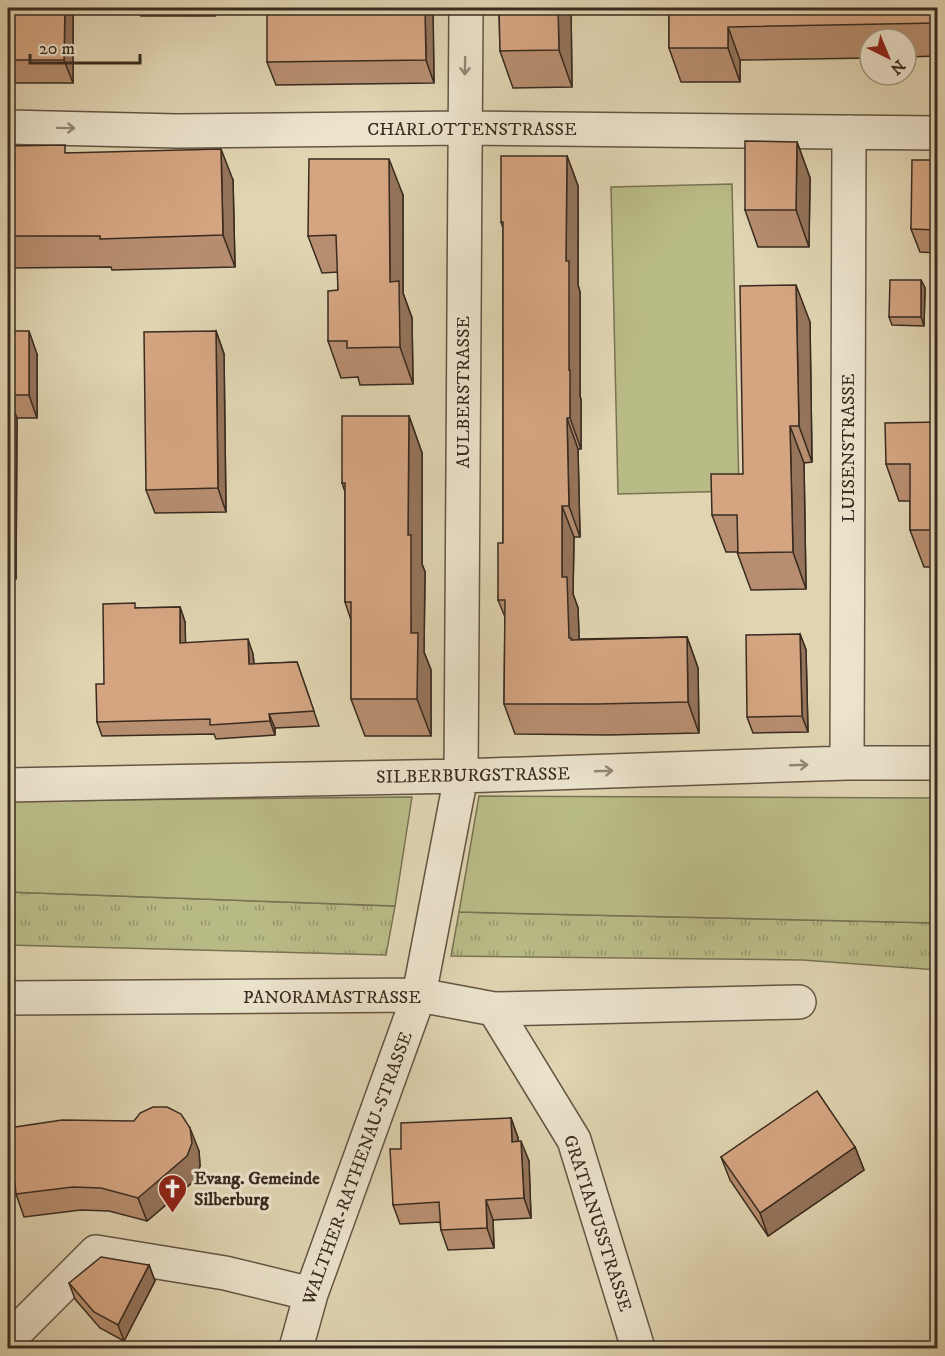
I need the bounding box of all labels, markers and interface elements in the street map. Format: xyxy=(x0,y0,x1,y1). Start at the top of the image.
scale bar xyxy=(30,27,140,65)
north arrow xyxy=(858,27,918,87)
text: 20 m xyxy=(39,38,75,60)
one-way arrow xyxy=(459,55,471,75)
text: N xyxy=(886,55,909,79)
street label: CHARLOTTENSTRASSE xyxy=(367,119,577,141)
one-way arrow xyxy=(55,122,75,134)
street label: AULBERSTRASSE xyxy=(453,316,475,468)
street label: LUISENSTRASSE xyxy=(838,373,860,523)
one-way arrow xyxy=(788,759,808,771)
street label: SILBERBURGSTRASSE xyxy=(376,763,570,789)
one-way arrow xyxy=(593,765,613,777)
street label: PANORAMASTRASSE xyxy=(243,987,421,1009)
street label: WALTHER-RATHENAU-STRASSE xyxy=(298,1029,418,1309)
street label: GRATIANUSSTRASSE xyxy=(558,1132,636,1315)
place label: Evang. Gemeinde Silberburg xyxy=(194,1168,320,1211)
church icon: Evang. Gemeinde Silberburg xyxy=(157,1172,189,1214)

